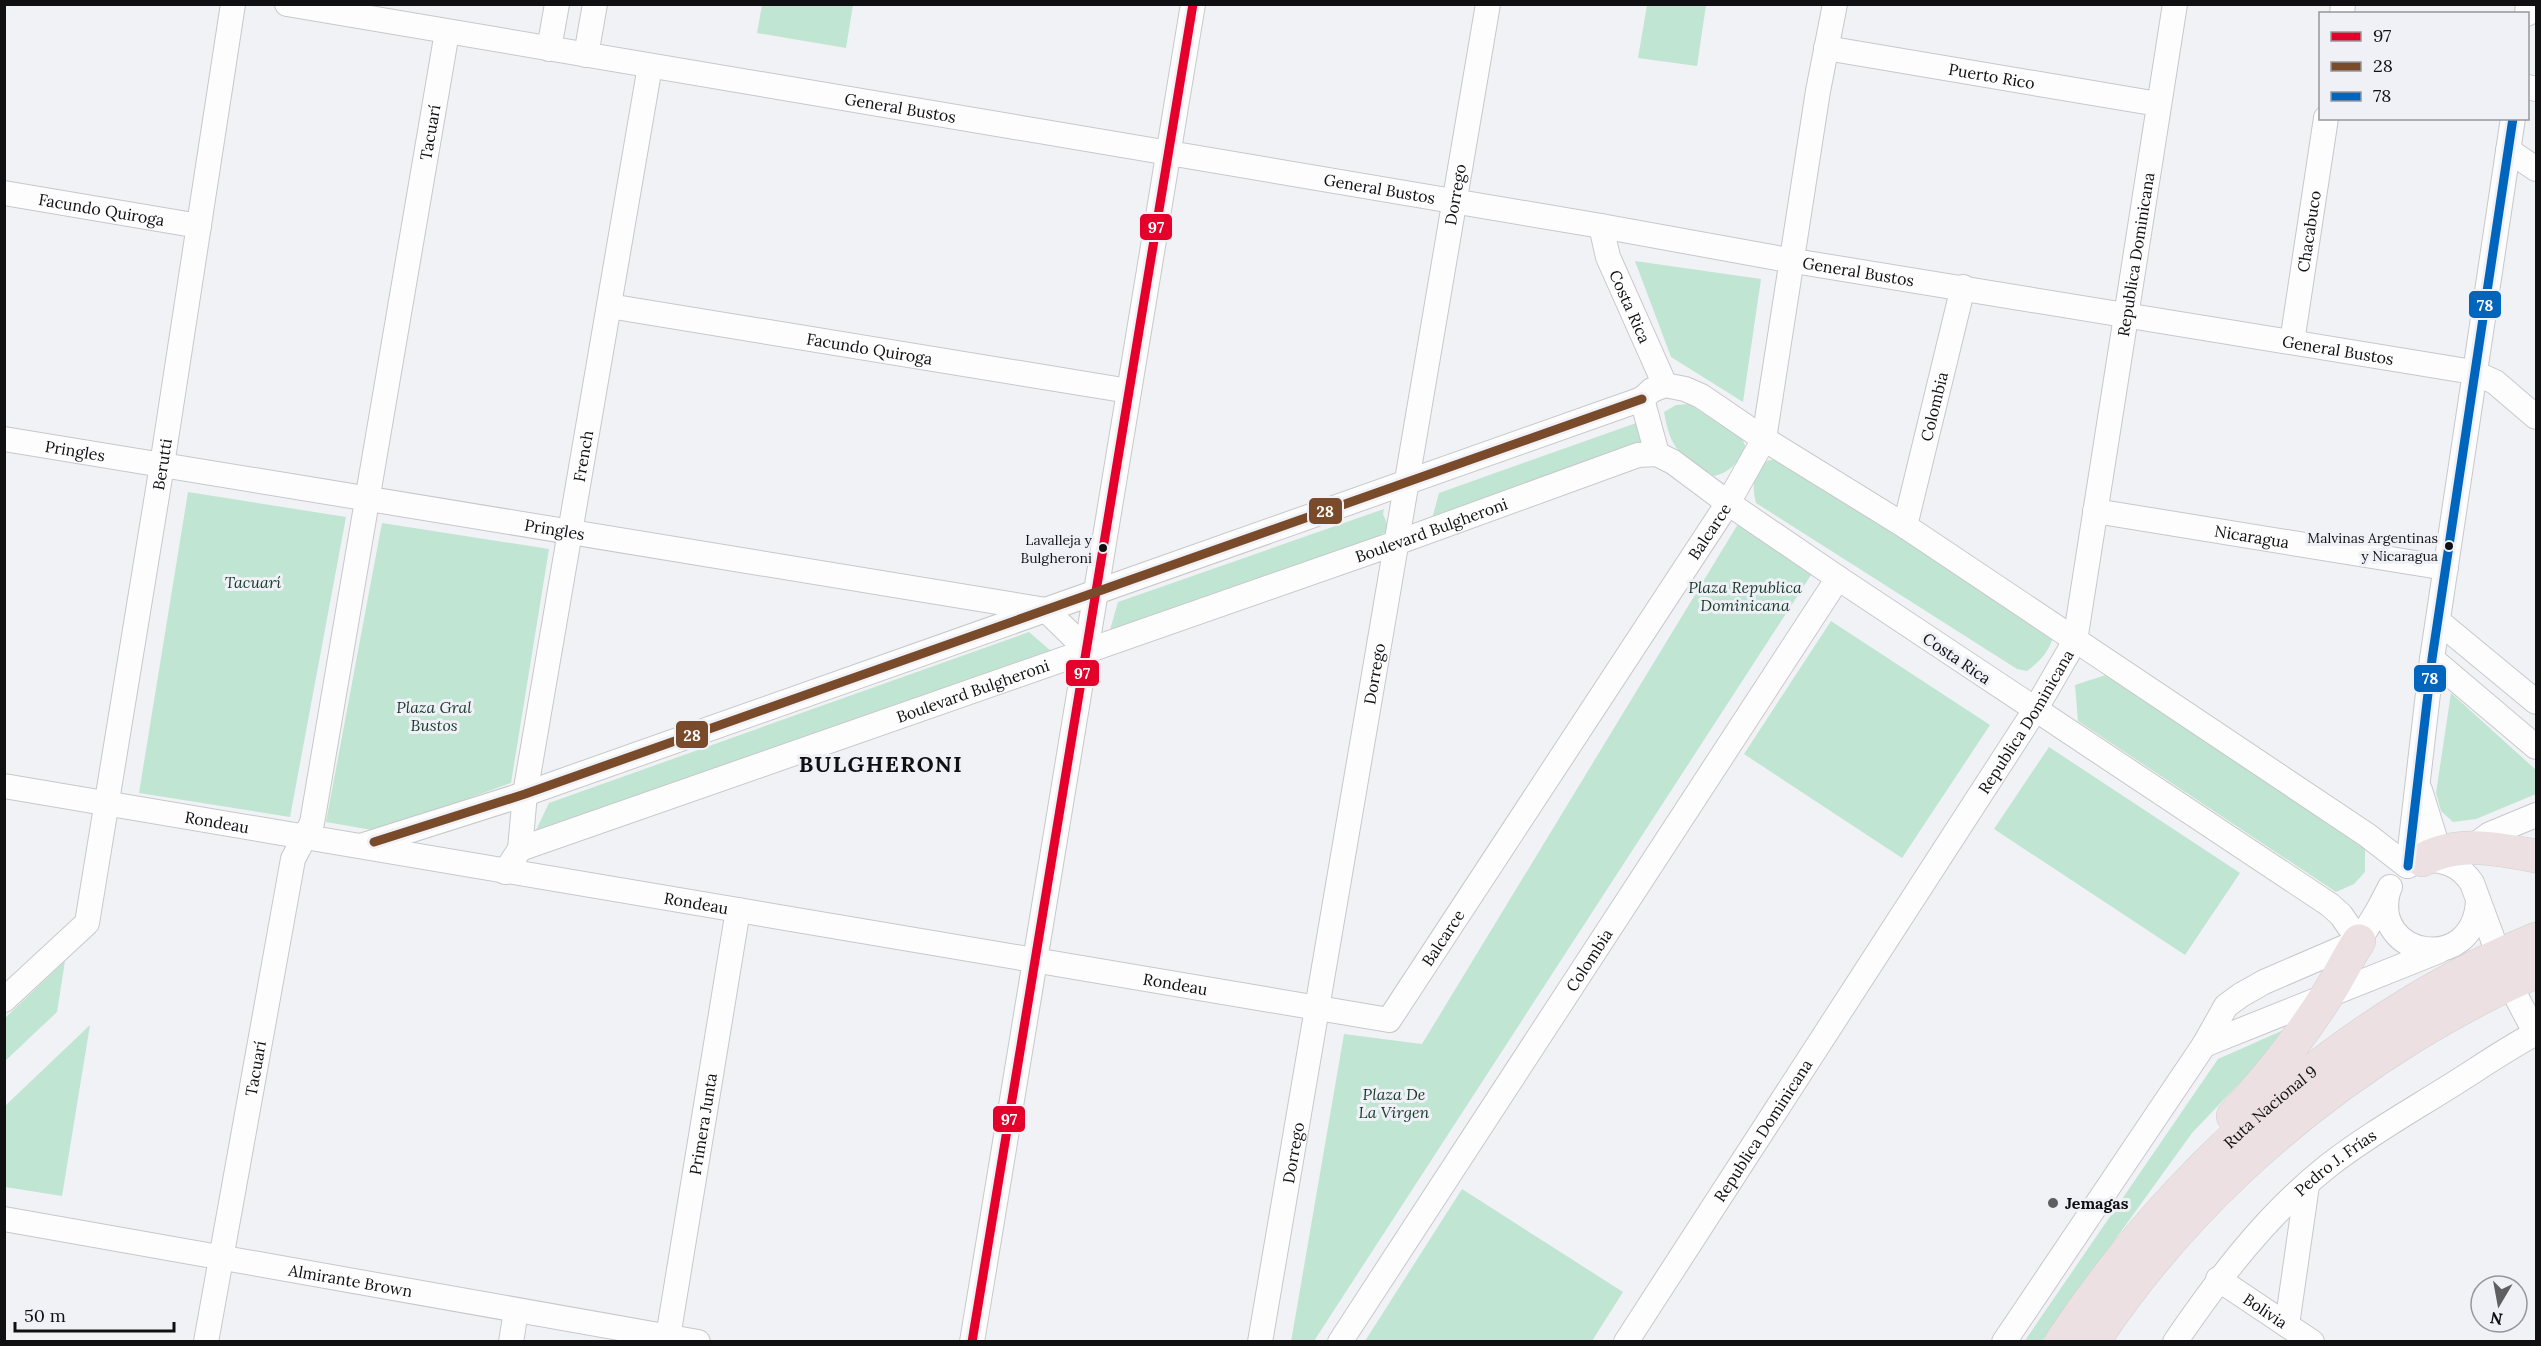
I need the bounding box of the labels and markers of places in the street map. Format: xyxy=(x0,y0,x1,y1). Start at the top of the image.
place label: Malvinas Argentinas y Nicaragua xyxy=(2307,529,2438,565)
place label: Lavalleja y Bulgheroni xyxy=(1021,531,1093,567)
marker: Malvinas Argentinas y Nicaragua xyxy=(2443,540,2455,552)
marker: Lavalleja y Bulgheroni xyxy=(1097,542,1109,554)
place label: Jemagas xyxy=(2065,1193,2129,1213)
marker: Jemagas xyxy=(2046,1196,2060,1210)

